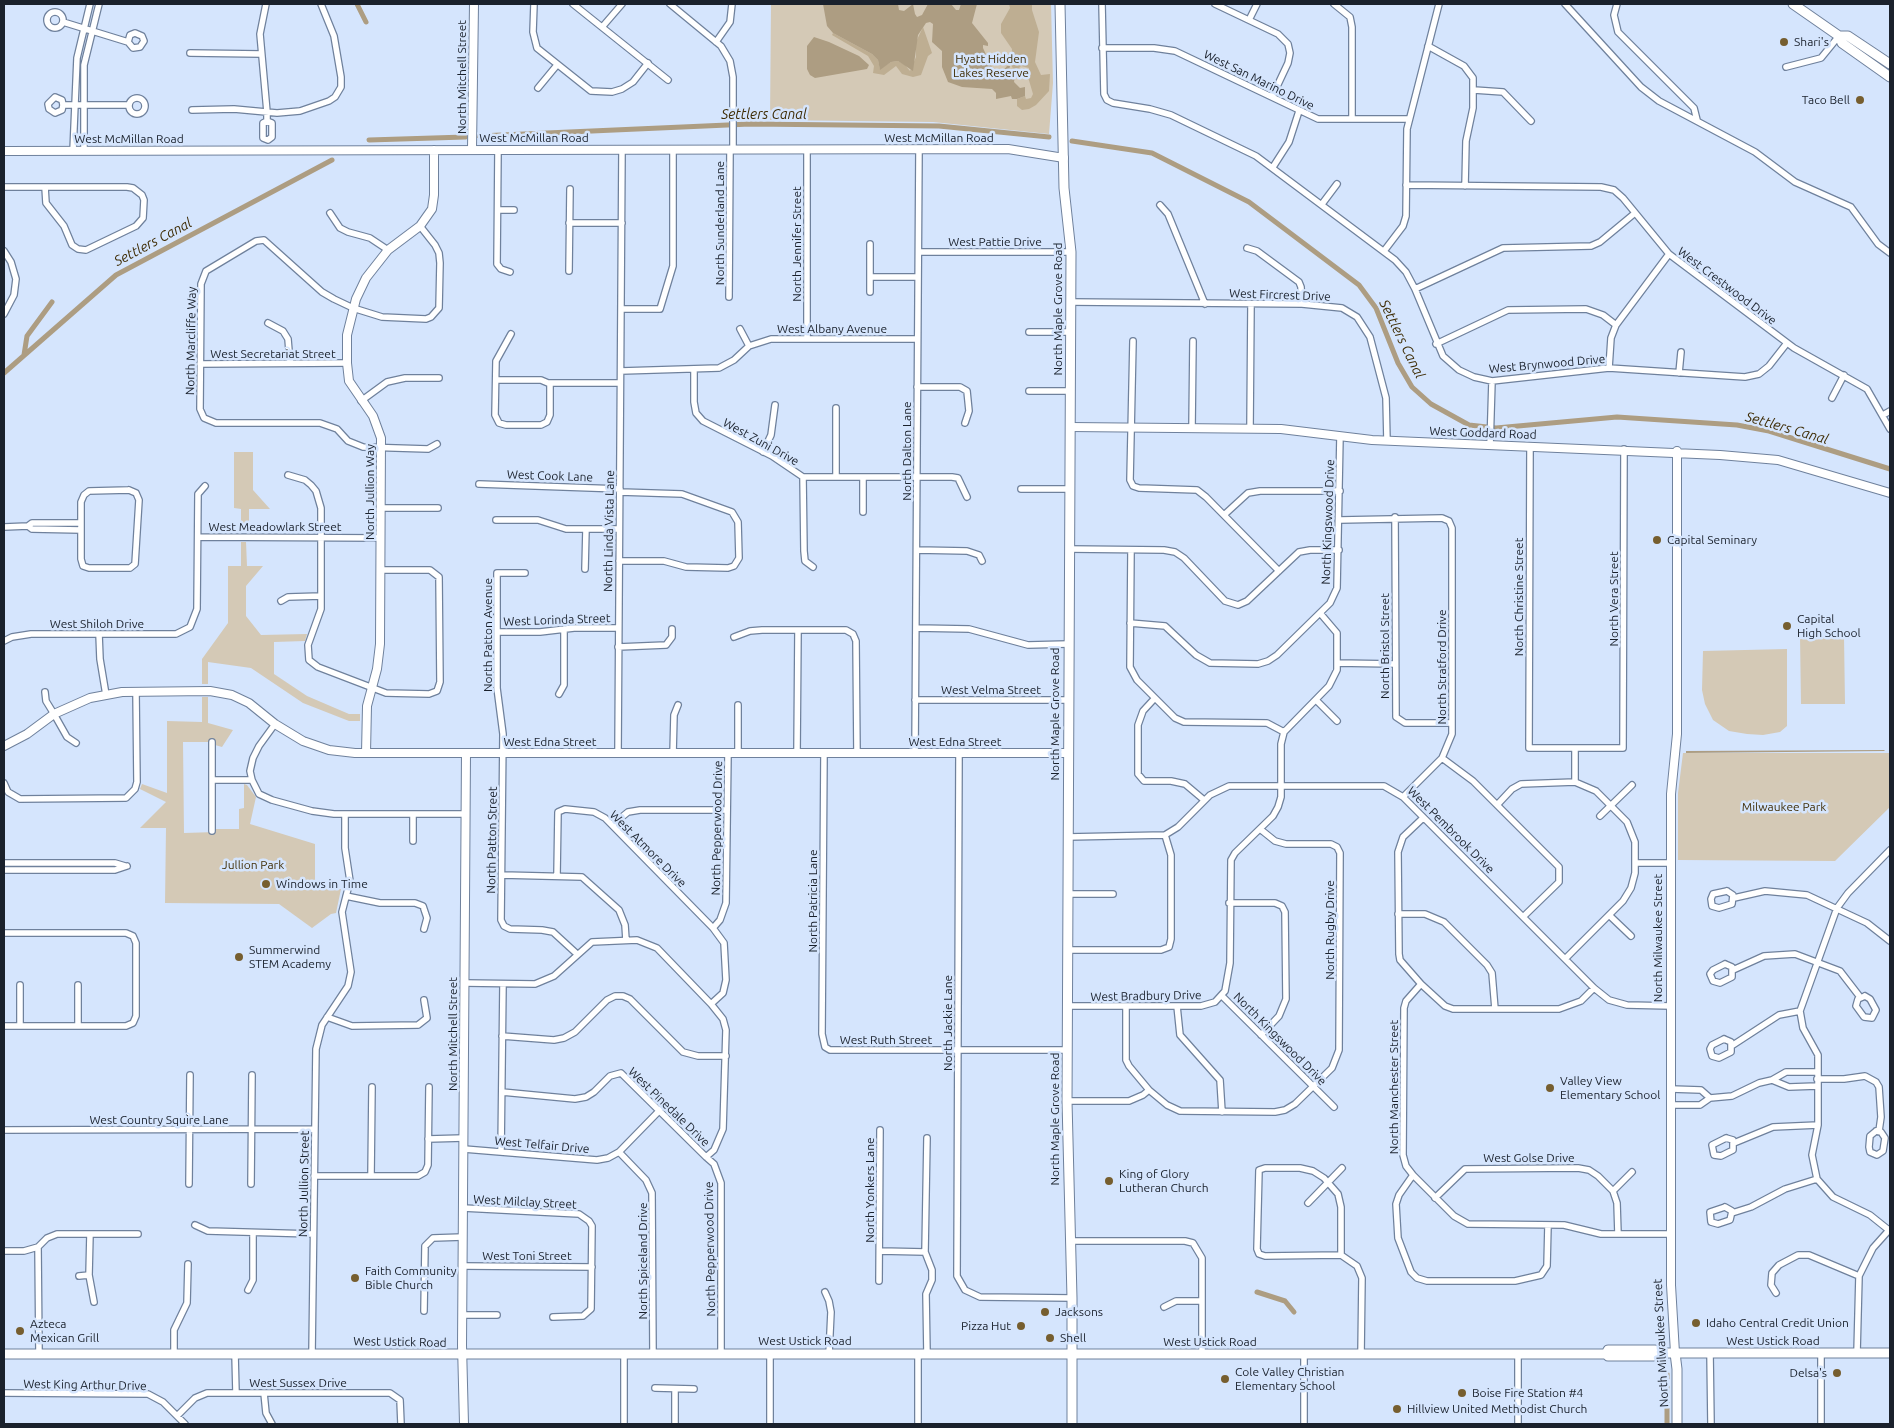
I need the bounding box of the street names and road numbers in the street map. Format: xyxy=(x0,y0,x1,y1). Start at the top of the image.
street label: North Mitchell Street xyxy=(455,20,469,134)
street label: West San Marino Drive xyxy=(1201,47,1317,113)
street label: West McMillan Road xyxy=(479,131,589,145)
street label: West McMillan Road xyxy=(884,131,994,145)
street label: West McMillan Road xyxy=(74,132,184,146)
street label: North Sunderland Lane xyxy=(713,161,727,285)
street label: North Jennifer Street xyxy=(790,186,804,302)
street label: West Pattie Drive xyxy=(948,235,1042,249)
street label: North Maple Grove Road xyxy=(1051,243,1065,375)
street label: West Crestwood Drive xyxy=(1675,244,1779,328)
street label: West Fircrest Drive xyxy=(1229,286,1331,304)
street label: North Marcliffe Way xyxy=(183,287,199,395)
street label: West Albany Avenue xyxy=(777,322,887,336)
street label: West Secretariat Street xyxy=(210,347,336,361)
street label: West Brynwood Drive xyxy=(1488,352,1606,376)
street label: North Dalton Lane xyxy=(900,401,914,501)
street label: West Zuni Drive xyxy=(720,415,802,469)
street label: West Goddard Road xyxy=(1429,424,1537,442)
street label: North Jullion Way xyxy=(363,444,377,540)
street label: North Kingswood Drive xyxy=(1319,459,1337,585)
street label: West Cook Lane xyxy=(507,467,593,485)
street label: North Linda Vista Lane xyxy=(601,470,617,592)
street label: West Meadowlark Street xyxy=(209,520,341,534)
street label: North Christine Street xyxy=(1512,538,1526,656)
street label: North Vera Street xyxy=(1607,551,1621,647)
street label: North Patton Avenue xyxy=(481,578,495,692)
street label: North Bristol Street xyxy=(1378,593,1392,699)
street label: North Stratford Drive xyxy=(1435,609,1449,725)
street label: West Lorinda Street xyxy=(503,611,611,629)
street label: West Shiloh Drive xyxy=(50,617,144,631)
street label: North Maple Grove Road xyxy=(1048,648,1062,780)
street label: West Velma Street xyxy=(941,683,1041,697)
street label: West Edna Street xyxy=(503,735,597,749)
street label: West Edna Street xyxy=(908,735,1002,749)
street label: North Pepperwood Drive xyxy=(709,760,725,896)
street label: West Pembrook Drive xyxy=(1405,784,1497,876)
street label: North Patton Street xyxy=(484,786,500,894)
street label: West Atmore Drive xyxy=(607,808,689,890)
street label: North Patricia Lane xyxy=(806,849,820,953)
street label: North Milwaukee Street xyxy=(1651,874,1665,1002)
street label: North Rugby Drive xyxy=(1323,880,1337,980)
street label: North Jackie Lane xyxy=(941,975,955,1071)
street label: North Mitchell Street xyxy=(446,977,460,1091)
street label: West Bradbury Drive xyxy=(1090,988,1202,1004)
street label: North Kingswood Drive xyxy=(1231,990,1329,1088)
street label: North Manchester Street xyxy=(1387,1020,1401,1154)
street label: West Ruth Street xyxy=(840,1033,932,1047)
street label: North Maple Grove Road xyxy=(1048,1053,1062,1185)
street label: West Pinedale Drive xyxy=(625,1064,713,1150)
street label: West Country Squire Lane xyxy=(89,1113,229,1127)
street label: North Jullion Street xyxy=(296,1131,312,1237)
street label: West Telfair Drive xyxy=(494,1134,590,1156)
street label: North Yonkers Lane xyxy=(863,1137,877,1243)
street label: West Golse Drive xyxy=(1483,1151,1575,1165)
street label: North Pepperwood Drive xyxy=(702,1181,718,1317)
street label: West Milclay Street xyxy=(473,1192,577,1212)
street label: North Spiceland Drive xyxy=(636,1202,650,1320)
street label: West Toni Street xyxy=(482,1249,572,1263)
street label: North Milwaukee Street xyxy=(1650,1278,1672,1408)
street label: West Ustick Road xyxy=(353,1334,447,1350)
street label: West Ustick Road xyxy=(758,1334,852,1348)
street label: West Ustick Road xyxy=(1726,1334,1820,1348)
street label: West Ustick Road xyxy=(1163,1335,1257,1349)
street label: West Sussex Drive xyxy=(249,1376,347,1390)
street label: West King Arthur Drive xyxy=(23,1377,147,1393)

